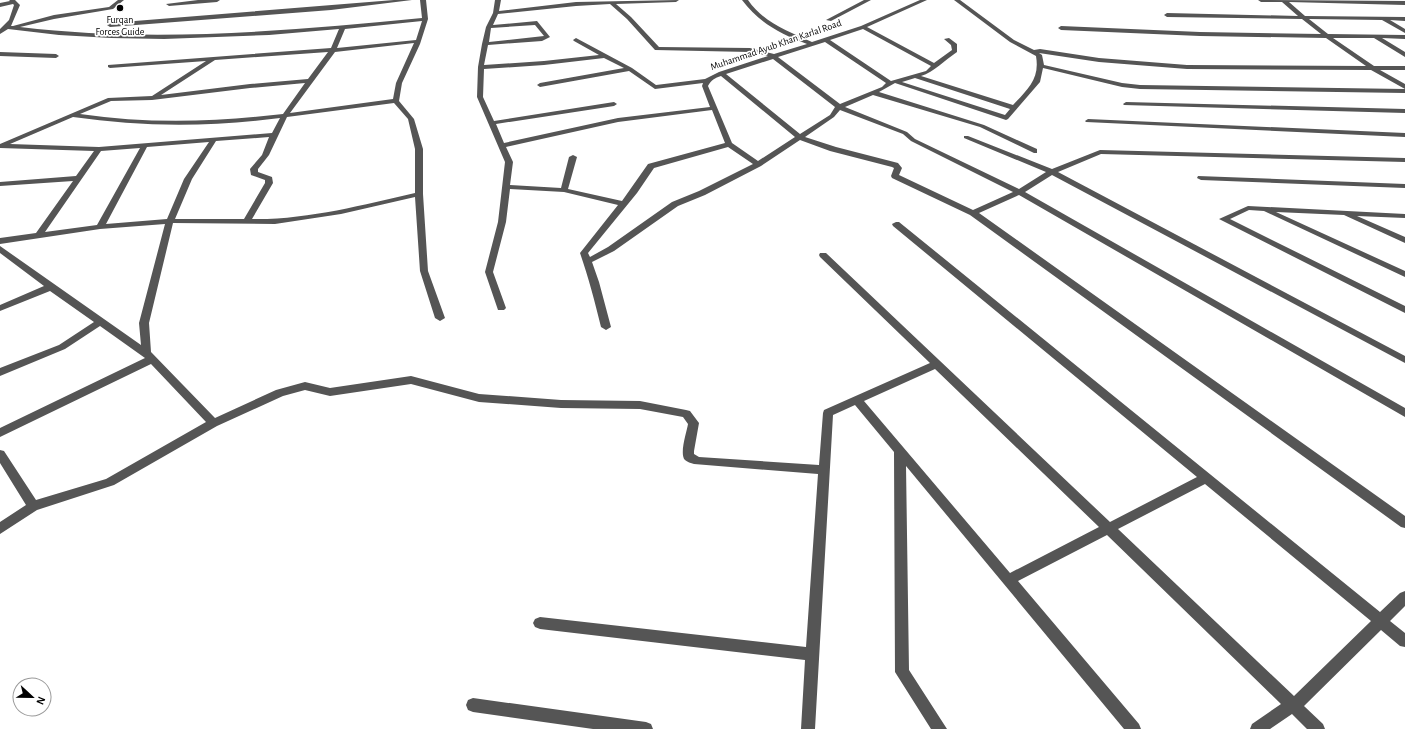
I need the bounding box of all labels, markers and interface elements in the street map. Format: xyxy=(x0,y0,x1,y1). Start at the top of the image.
marker: Furqan Forces Guide xyxy=(115,3,125,13)
place label: Furqan Forces Guide xyxy=(96,15,145,37)
street label: Muhammad Ayub Khan Karlal Road xyxy=(709,18,843,72)
north arrow xyxy=(12,677,52,717)
text: N xyxy=(34,695,47,706)

